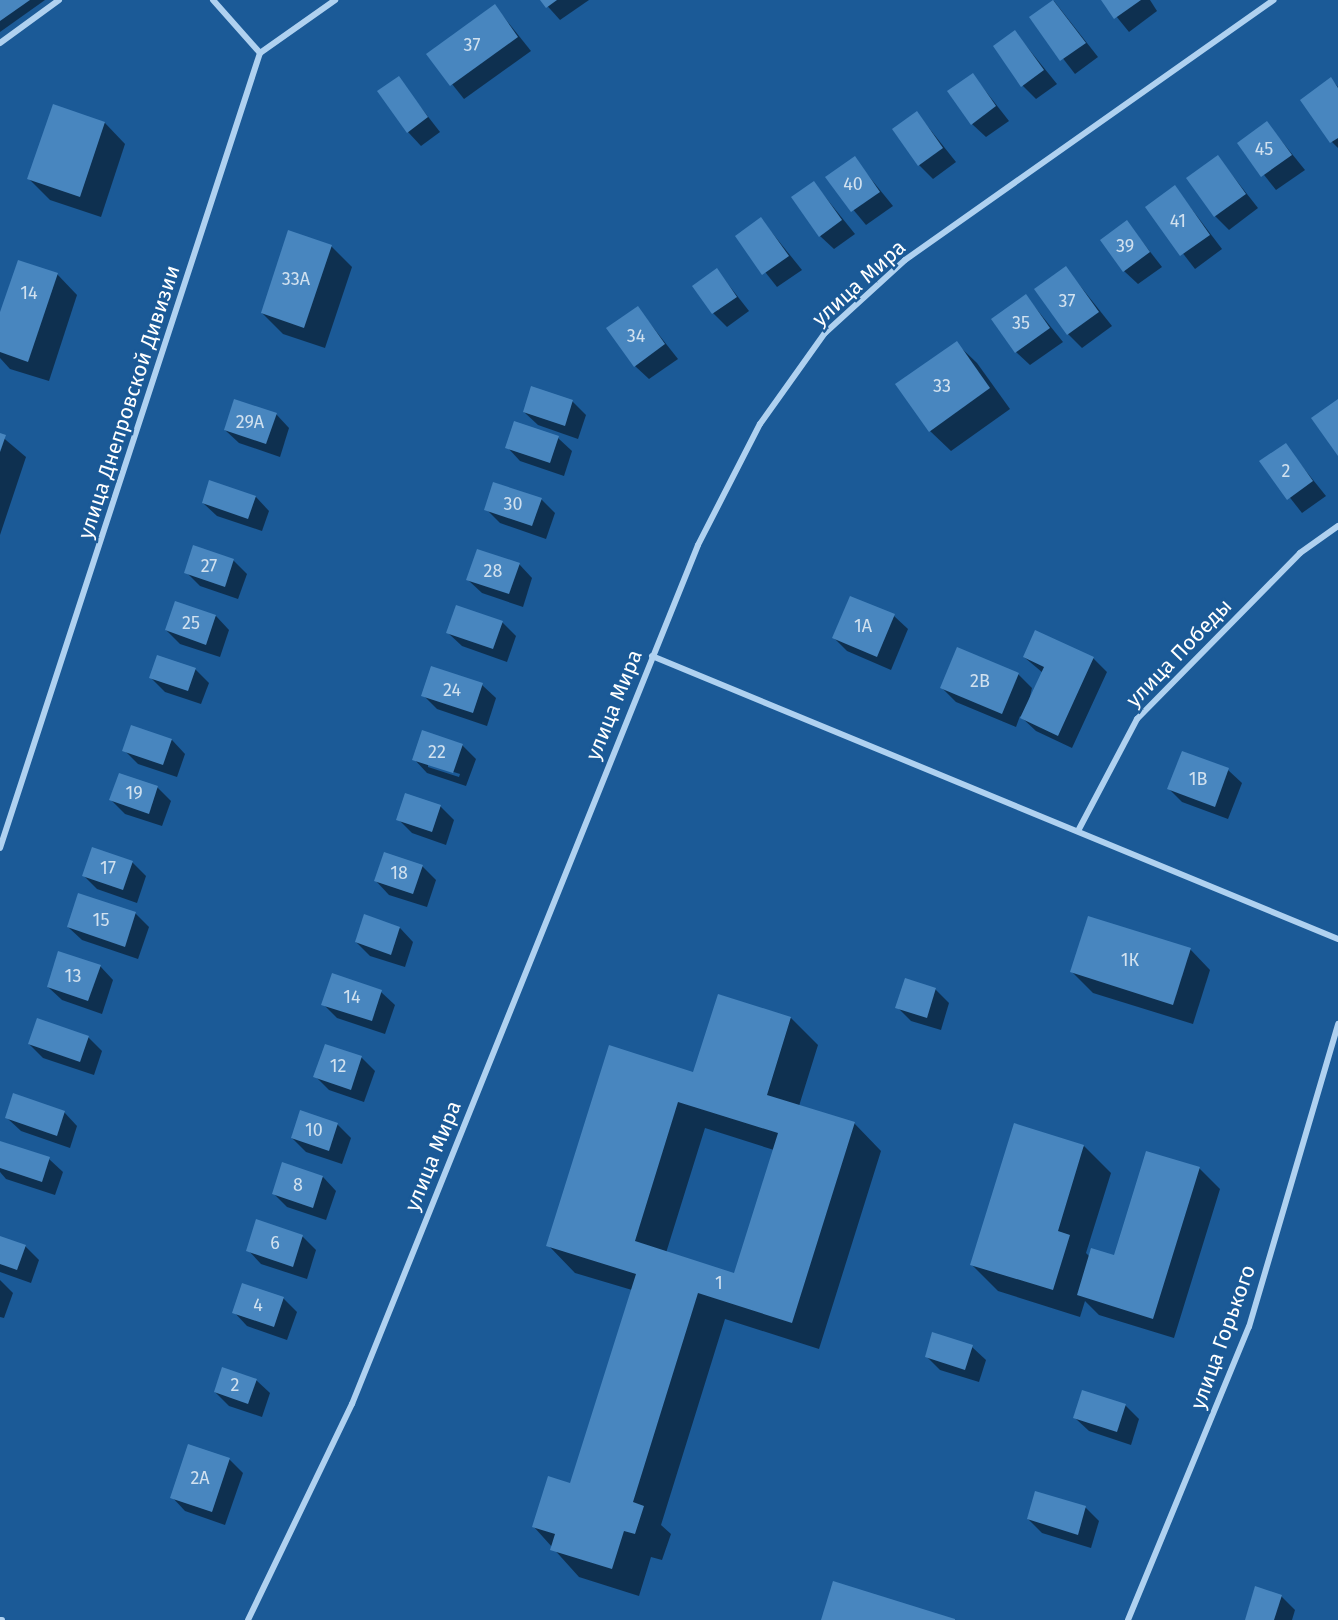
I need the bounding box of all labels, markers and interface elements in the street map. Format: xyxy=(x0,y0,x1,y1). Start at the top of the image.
house number: 37 xyxy=(464,34,480,56)
house number: 45 xyxy=(1255,138,1273,160)
house number: 40 xyxy=(843,173,863,195)
house number: 41 xyxy=(1170,210,1186,232)
street label: улица Мира xyxy=(807,235,911,331)
house number: 39 xyxy=(1116,235,1134,257)
street label: улица Днепровской Дивизии xyxy=(73,262,185,542)
house number: 33А xyxy=(282,268,310,290)
house number: 14 xyxy=(20,282,38,304)
house number: 37 xyxy=(1059,290,1075,312)
house number: 35 xyxy=(1012,312,1030,334)
house number: 34 xyxy=(627,325,645,347)
house number: 33 xyxy=(933,375,951,397)
house number: 29А xyxy=(236,411,264,433)
house number: 2 xyxy=(1282,460,1290,482)
house number: 30 xyxy=(503,493,523,515)
house number: 27 xyxy=(201,555,217,577)
house number: 28 xyxy=(484,560,502,582)
street label: улица Победы xyxy=(1121,594,1237,712)
house number: 25 xyxy=(182,612,200,634)
house number: 1А xyxy=(854,615,872,637)
street label: улица Мира xyxy=(580,646,648,764)
house number: 2В xyxy=(970,670,990,692)
house number: 24 xyxy=(443,679,461,701)
house number: 22 xyxy=(428,741,446,763)
house number: 1В xyxy=(1189,768,1207,790)
house number: 19 xyxy=(125,782,143,804)
house number: 17 xyxy=(100,857,116,879)
house number: 18 xyxy=(390,862,408,884)
house number: 15 xyxy=(93,909,109,931)
house number: 1К xyxy=(1121,949,1139,971)
house number: 13 xyxy=(65,965,81,987)
house number: 14 xyxy=(343,986,361,1008)
house number: 12 xyxy=(330,1055,346,1077)
street label: улица Мира xyxy=(399,1097,467,1215)
house number: 10 xyxy=(305,1119,323,1141)
house number: 8 xyxy=(293,1174,303,1196)
house number: 6 xyxy=(270,1232,280,1254)
street label: улица Горького xyxy=(1185,1261,1261,1413)
house number: 1 xyxy=(715,1272,723,1294)
house number: 4 xyxy=(253,1294,263,1316)
house number: 2 xyxy=(231,1374,239,1396)
house number: 2А xyxy=(190,1467,210,1489)

